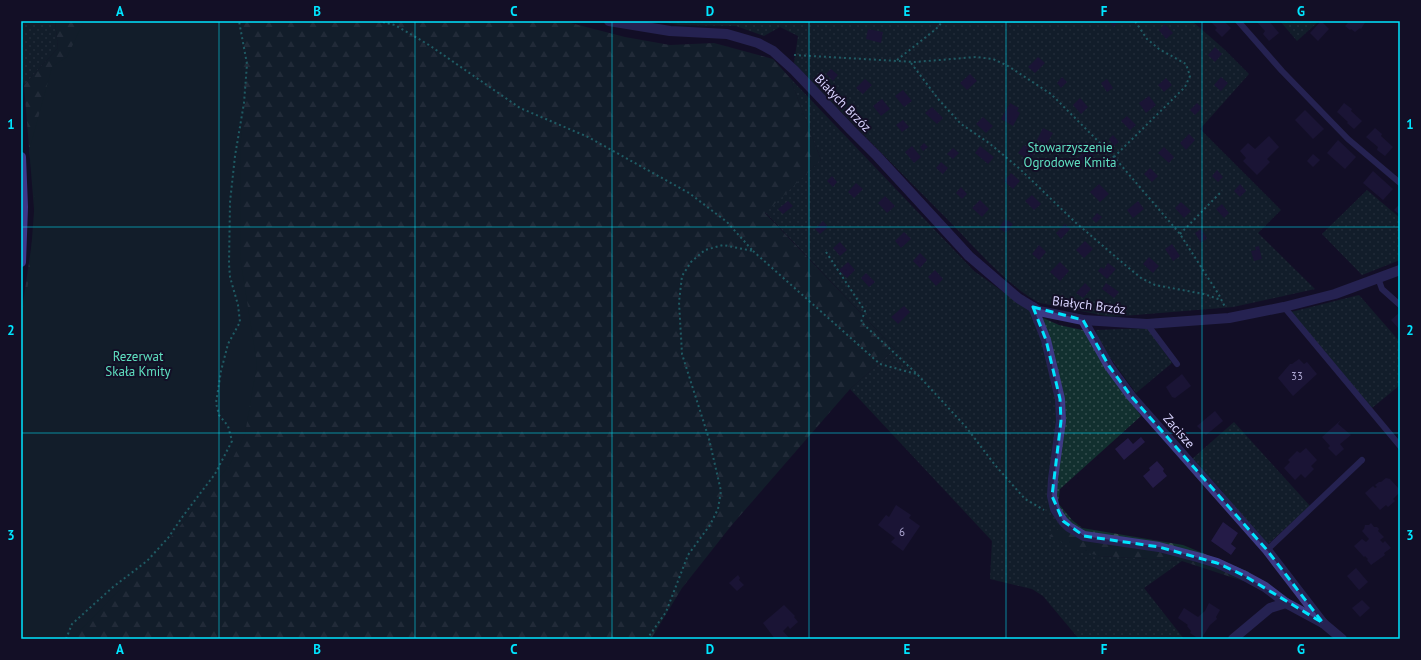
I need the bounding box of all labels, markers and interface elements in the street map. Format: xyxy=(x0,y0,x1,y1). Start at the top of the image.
text: A xyxy=(116,3,124,20)
text: B xyxy=(313,3,321,20)
text: C xyxy=(510,3,518,20)
text: D xyxy=(706,3,714,20)
text: E xyxy=(904,3,911,20)
text: F xyxy=(1101,3,1108,20)
text: G xyxy=(1297,3,1305,20)
street label: Białych Brzóz xyxy=(811,71,875,136)
text: 1 xyxy=(7,116,15,133)
text: 1 xyxy=(1406,116,1414,133)
park label: Stowarzyszenie Ogrodowe Kmita xyxy=(1023,139,1117,171)
street label: Białych Brzóz xyxy=(1051,292,1127,318)
text: 2 xyxy=(7,322,15,339)
text: 2 xyxy=(1406,322,1414,339)
park label: Rezerwat Skała Kmity xyxy=(105,348,171,380)
house number: 33 xyxy=(1291,369,1303,383)
street label: Zacisze xyxy=(1159,410,1199,452)
house number: 6 xyxy=(899,525,905,539)
text: 3 xyxy=(7,527,15,544)
text: 3 xyxy=(1406,527,1414,544)
text: A xyxy=(116,641,124,658)
text: B xyxy=(313,641,321,658)
text: C xyxy=(510,641,518,658)
text: D xyxy=(706,641,714,658)
text: E xyxy=(904,641,911,658)
text: F xyxy=(1101,641,1108,658)
text: G xyxy=(1297,641,1305,658)

